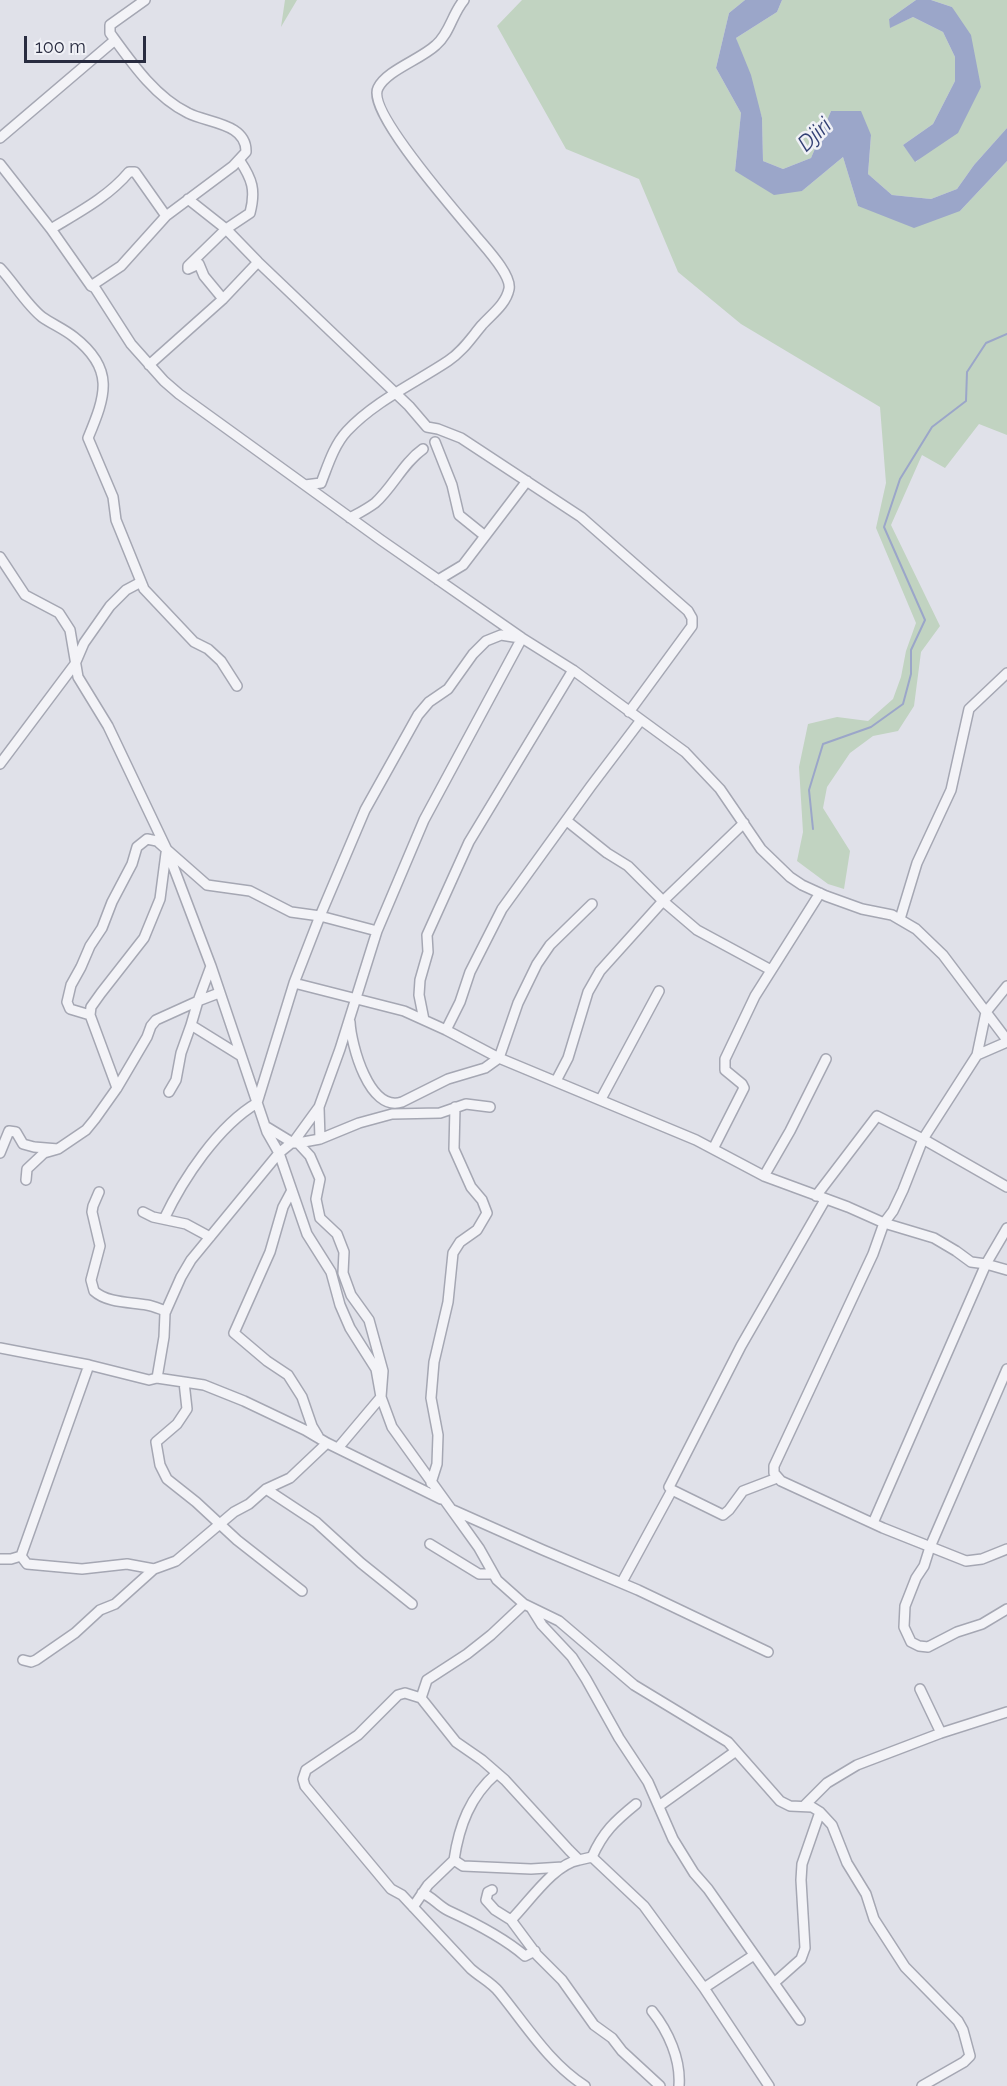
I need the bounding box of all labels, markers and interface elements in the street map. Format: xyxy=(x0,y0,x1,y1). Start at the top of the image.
scale bar xyxy=(27,24,148,62)
text: 100 m xyxy=(35,36,86,57)
water label: Djiri xyxy=(793,113,837,157)

